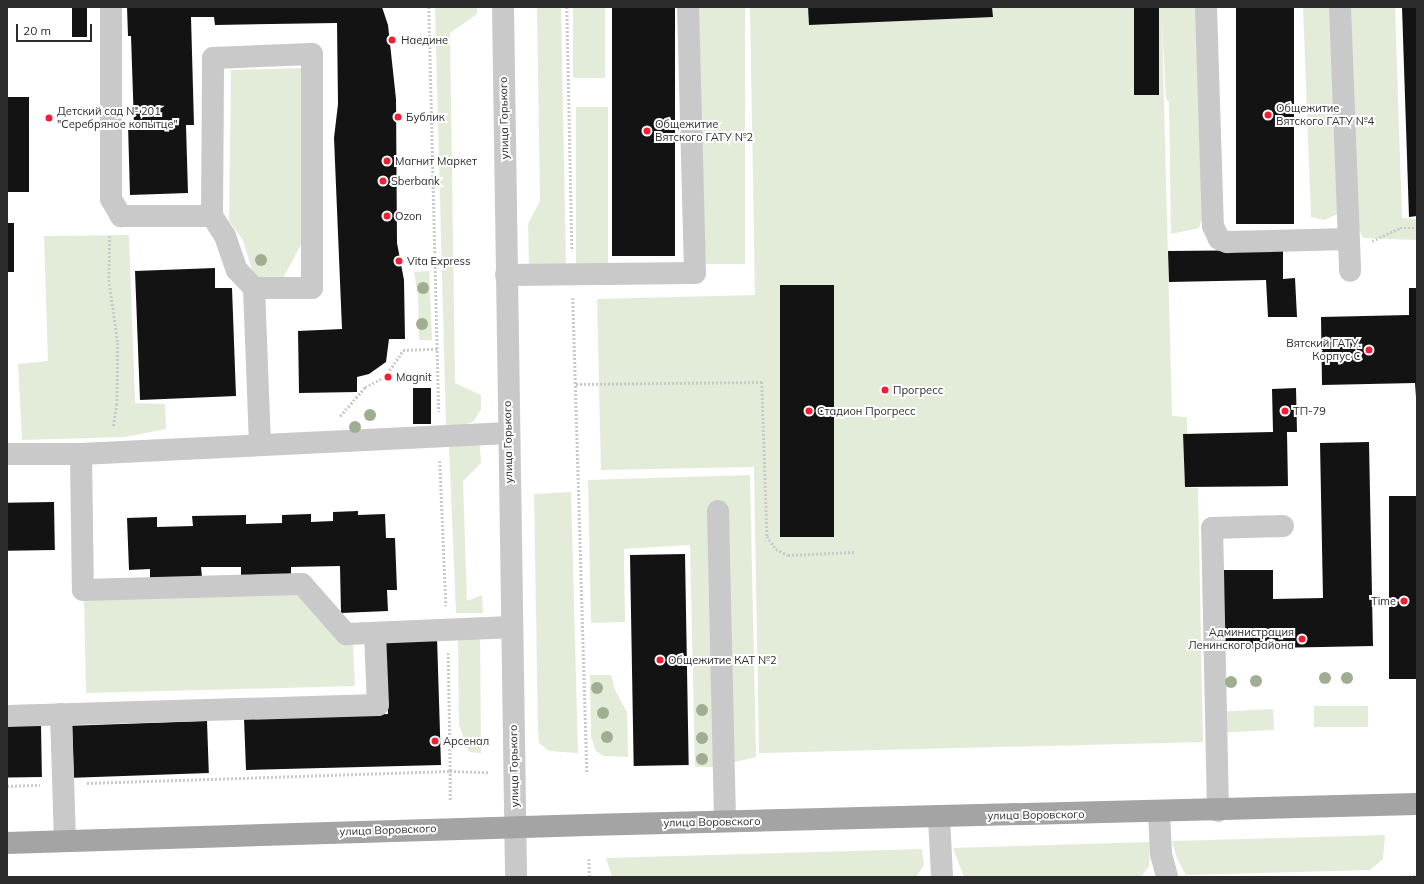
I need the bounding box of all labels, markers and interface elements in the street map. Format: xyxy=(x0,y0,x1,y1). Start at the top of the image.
scale bar xyxy=(18,16,94,42)
text: 20 m xyxy=(23,23,51,38)
place label: Наедине xyxy=(401,33,448,47)
marker: Наедине xyxy=(386,34,398,46)
street label: улица Горького xyxy=(497,77,511,159)
place label: Общежитие Вятского ГАТУ №4 xyxy=(1276,102,1374,128)
place label: Детский сад № 201 "Серебряное копытце" xyxy=(57,105,178,131)
place label: Бублик xyxy=(406,110,445,124)
marker: Общежитие Вятского ГАТУ №4 xyxy=(1263,110,1273,120)
marker: Бублик xyxy=(393,112,403,122)
marker: Детский сад № 201 "Серебряное копытце" xyxy=(44,113,54,123)
place label: Общежитие Вятского ГАТУ №2 xyxy=(655,118,753,144)
marker: Общежитие Вятского ГАТУ №2 xyxy=(642,126,652,136)
place label: Магнит Маркет xyxy=(395,154,477,168)
marker: Магнит Маркет xyxy=(382,156,392,166)
place label: Sberbank xyxy=(391,174,440,188)
marker: Sberbank xyxy=(378,176,388,186)
place label: Ozon xyxy=(395,209,422,223)
marker: Ozon xyxy=(382,211,392,221)
place label: Vita Express xyxy=(407,254,470,268)
marker: Vita Express xyxy=(394,256,404,266)
place label: Вятский ГАТУ. Корпус С xyxy=(1286,337,1361,363)
marker: Вятский ГАТУ. Корпус С xyxy=(1364,345,1374,355)
place label: Magnit xyxy=(396,370,432,384)
marker: Magnit xyxy=(383,372,393,382)
place label: Прогресс xyxy=(893,383,943,397)
marker: Прогресс xyxy=(880,385,890,395)
street label: улица Горького xyxy=(501,401,515,483)
place label: Стадион Прогресс xyxy=(817,404,916,418)
place label: ТП-79 xyxy=(1293,404,1326,418)
marker: Стадион Прогресс xyxy=(804,406,814,416)
marker: ТП-79 xyxy=(1280,406,1290,416)
place label: Time xyxy=(1371,594,1396,608)
marker: Time xyxy=(1399,596,1409,606)
place label: Администрация Ленинского района xyxy=(1188,626,1294,652)
marker: Администрация Ленинского района xyxy=(1297,634,1307,644)
place label: Общежитие КАТ №2 xyxy=(668,653,776,667)
marker: Общежитие КАТ №2 xyxy=(655,655,665,665)
street label: улица Горького xyxy=(507,725,521,807)
place label: Арсенал xyxy=(443,734,489,748)
marker: Арсенал xyxy=(430,736,440,746)
street label: улица Воровского xyxy=(987,808,1085,822)
street label: улица Воровского xyxy=(663,815,761,829)
street label: улица Воровского xyxy=(339,822,437,838)

